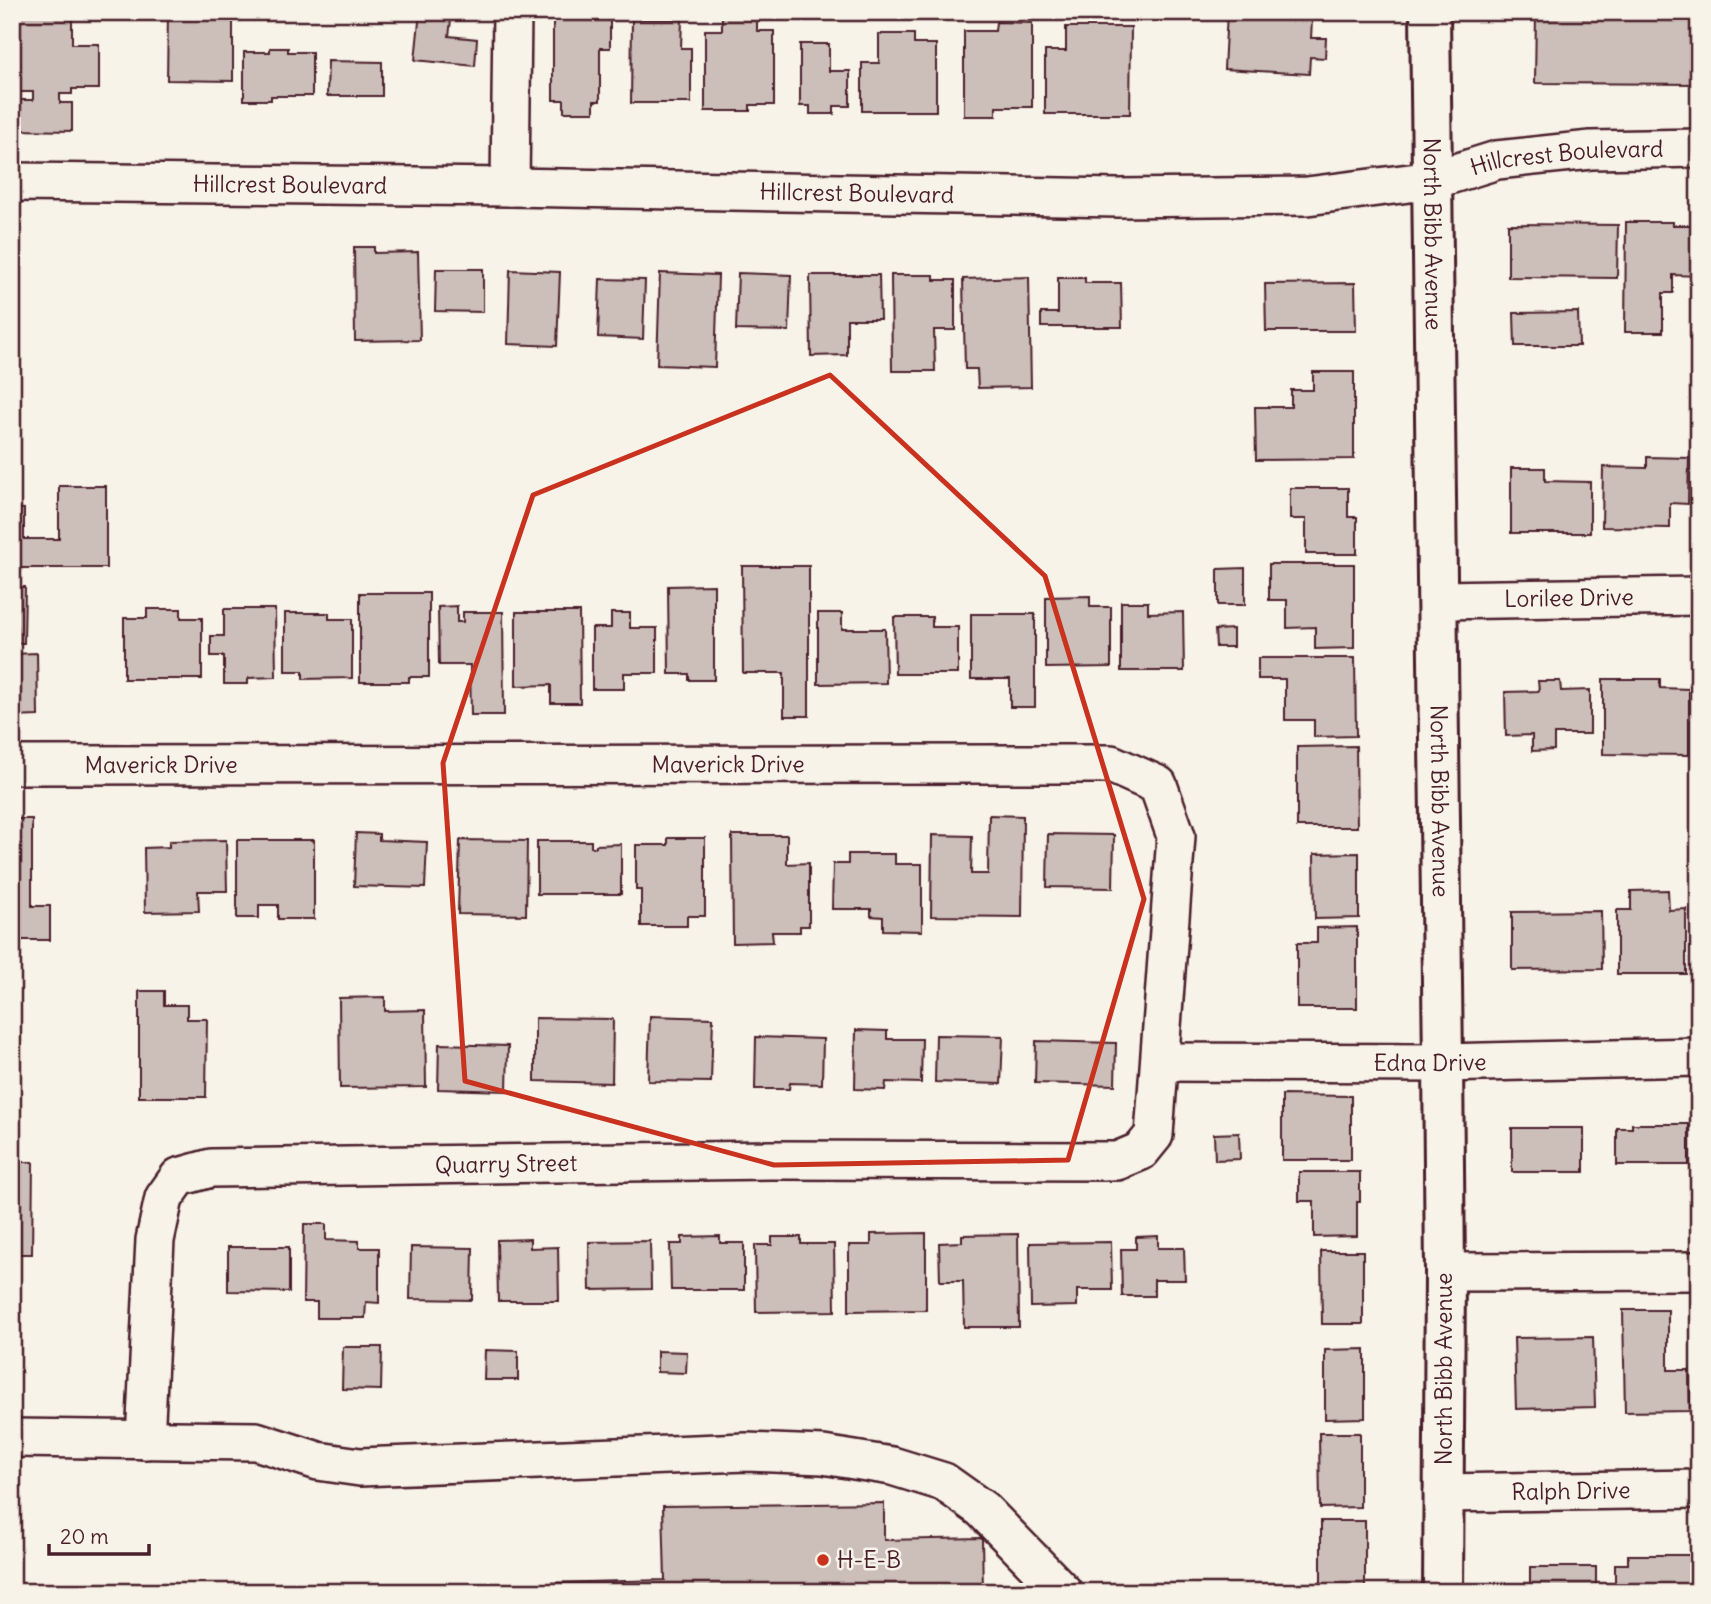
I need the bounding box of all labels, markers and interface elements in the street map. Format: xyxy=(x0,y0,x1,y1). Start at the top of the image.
street label: Hillcrest Boulevard xyxy=(1466,134,1664,182)
street label: North Bibb Avenue xyxy=(1418,137,1449,331)
street label: Hillcrest Boulevard xyxy=(193,169,387,200)
street label: Hillcrest Boulevard xyxy=(759,177,954,209)
street label: Lorilee Drive xyxy=(1504,582,1634,613)
street label: North Bibb Avenue xyxy=(1425,704,1456,898)
street label: Maverick Drive xyxy=(651,749,805,778)
street label: Maverick Drive xyxy=(84,750,238,779)
street label: Edna Drive xyxy=(1373,1047,1487,1077)
street label: Quarry Street xyxy=(434,1148,578,1179)
street label: North Bibb Avenue xyxy=(1429,1273,1458,1465)
street label: Ralph Drive xyxy=(1511,1475,1631,1506)
scale bar xyxy=(49,1513,149,1557)
text: 20 m xyxy=(60,1523,109,1550)
place label: H-E-B xyxy=(837,1545,901,1574)
marker: H-E-B xyxy=(815,1552,831,1568)

